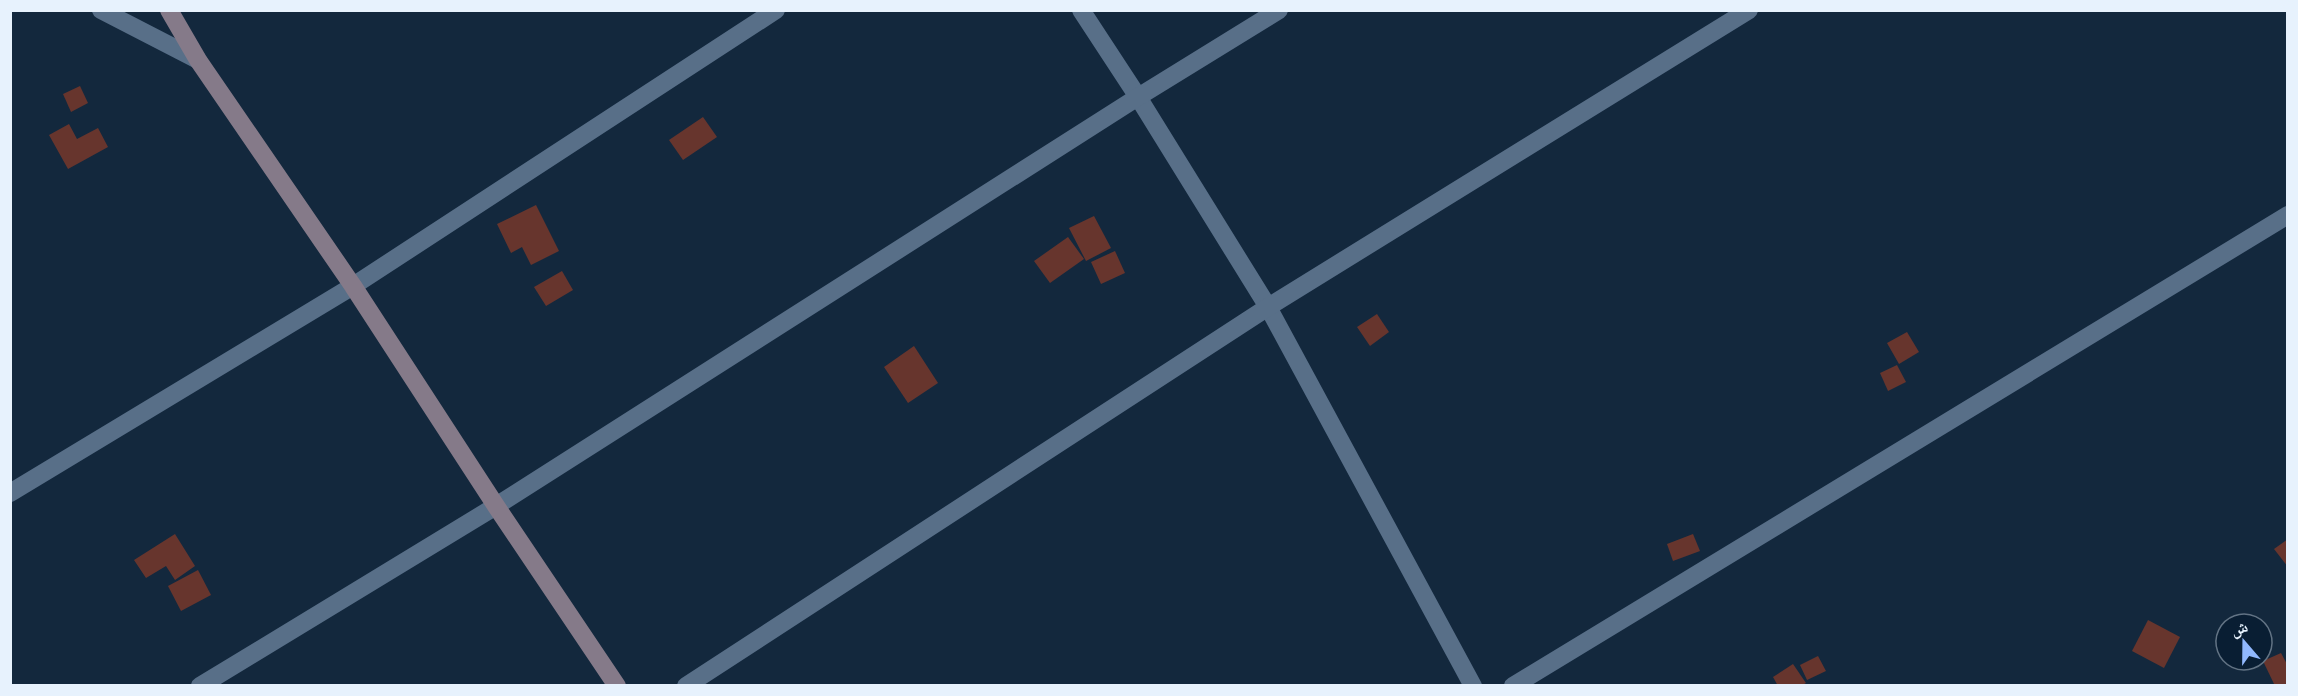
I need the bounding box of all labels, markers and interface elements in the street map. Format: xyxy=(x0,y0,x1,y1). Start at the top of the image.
north arrow xyxy=(2214,612,2274,672)
text: ش xyxy=(2227,616,2250,640)

